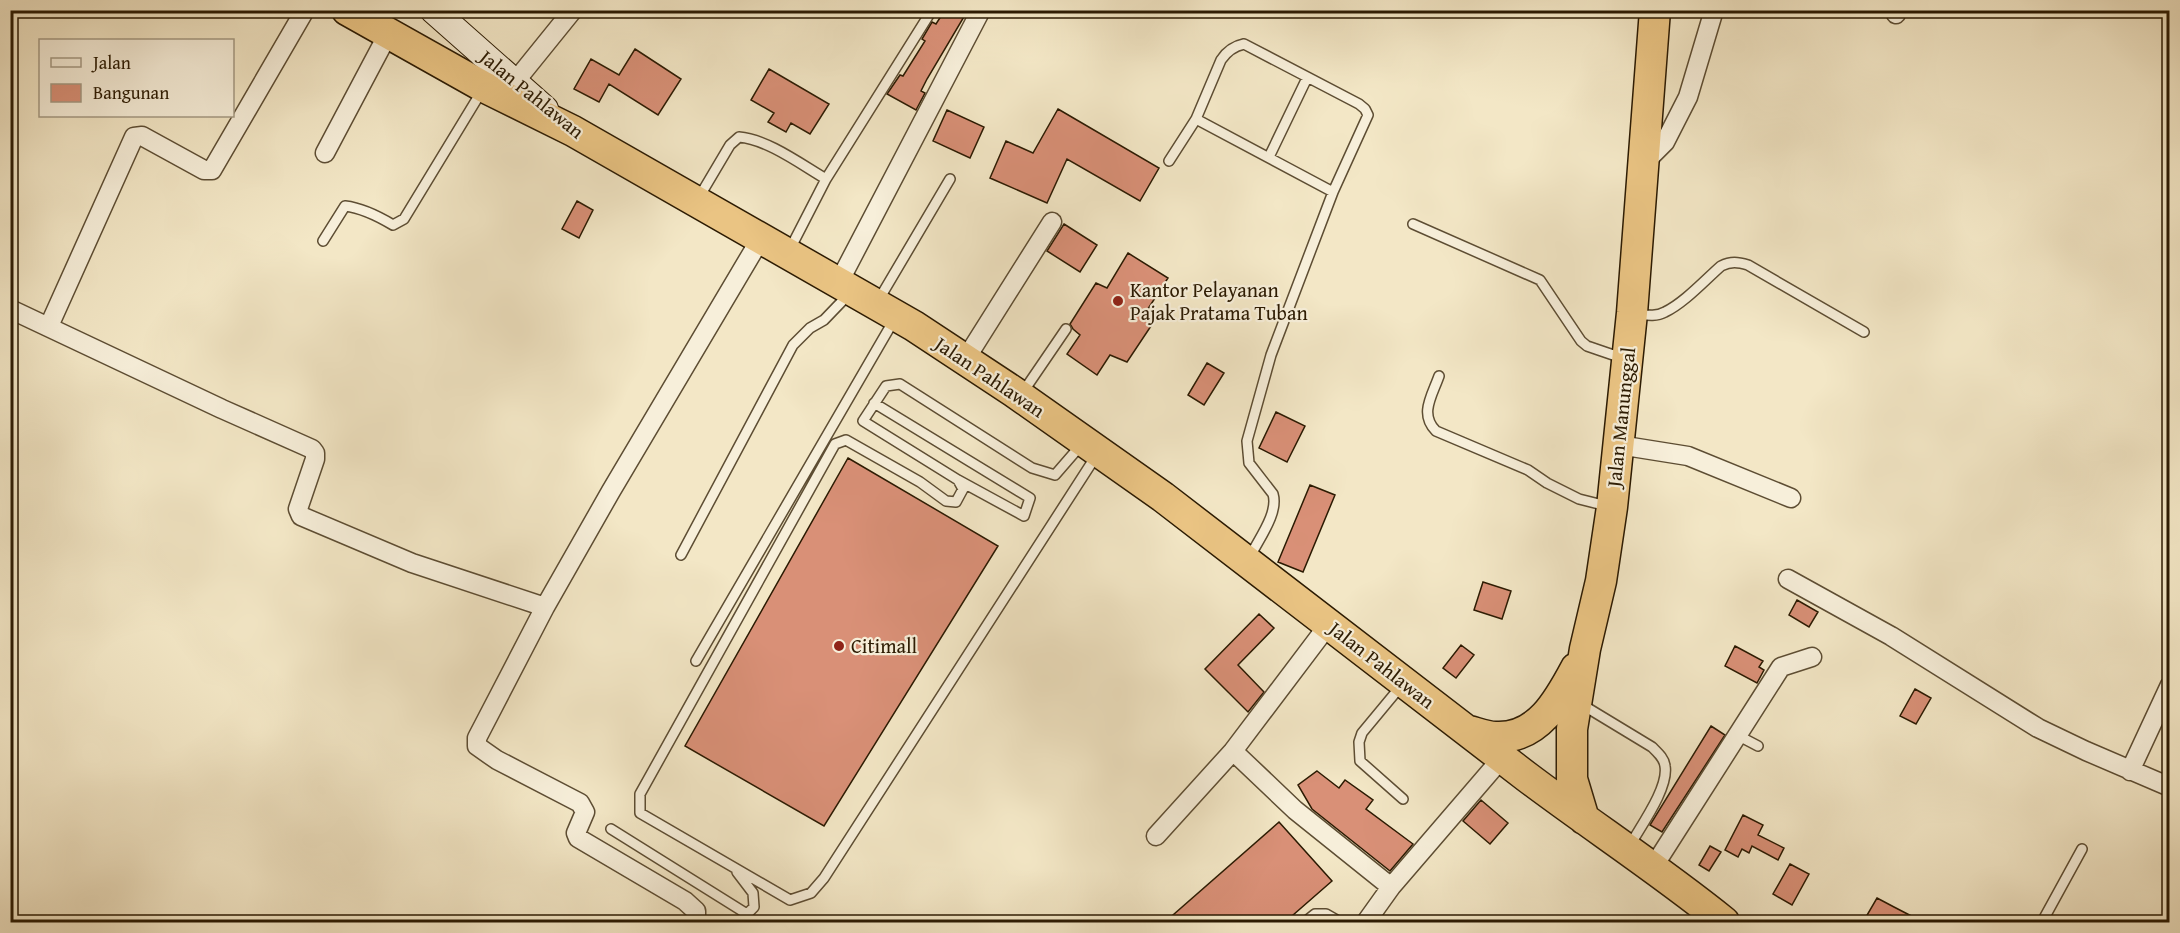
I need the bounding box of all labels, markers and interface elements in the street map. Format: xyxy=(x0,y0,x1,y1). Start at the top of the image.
legend xyxy=(39,39,234,117)
street label: Jalan Pahlawan xyxy=(471,40,591,145)
text: Jalan xyxy=(91,49,131,76)
text: Bangunan xyxy=(93,79,169,106)
place label: Kantor Pelayanan Pajak Pratama Tuban xyxy=(1130,275,1308,327)
marker: Kantor Pelayanan Pajak Pratama Tuban xyxy=(1111,294,1125,308)
street label: Jalan Pahlawan xyxy=(927,327,1051,424)
street label: Jalan Manunggal xyxy=(1598,345,1642,491)
street label: Jalan Pahlawan xyxy=(1321,612,1441,715)
place label: Citimall xyxy=(851,631,918,660)
marker: Citimall xyxy=(832,639,846,653)

